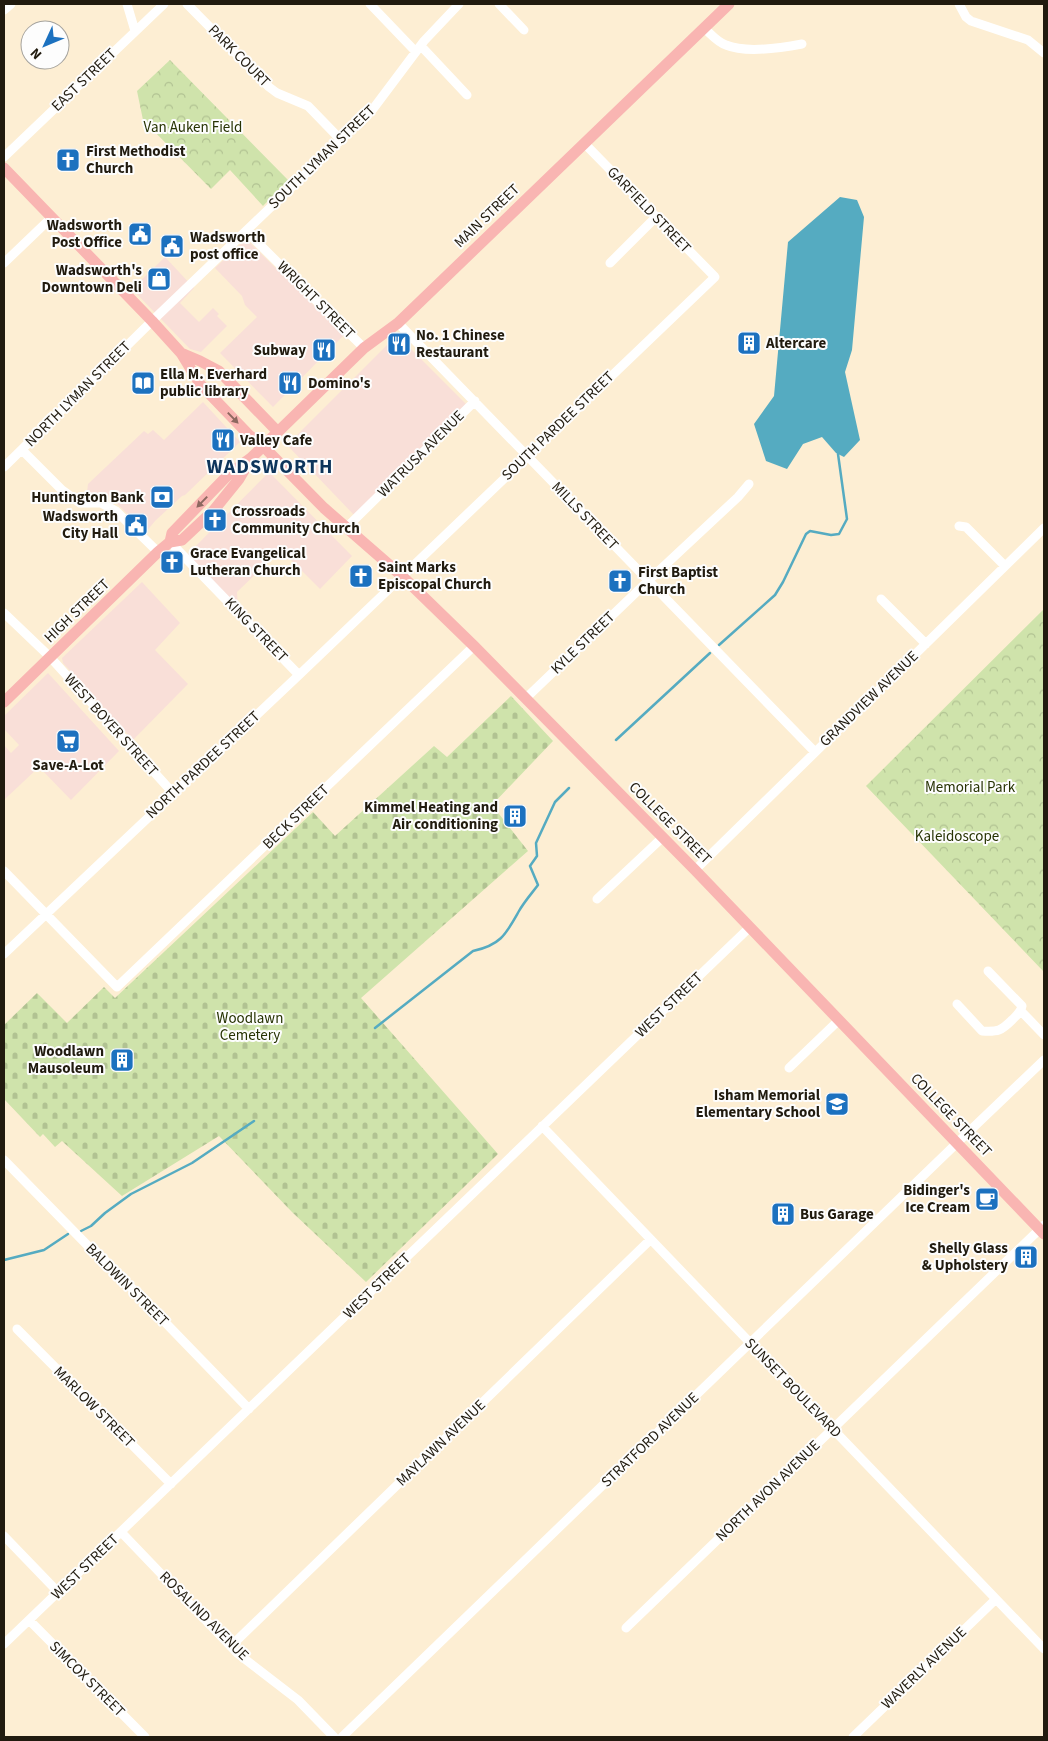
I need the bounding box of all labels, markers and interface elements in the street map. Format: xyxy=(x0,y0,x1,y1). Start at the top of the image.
north arrow xyxy=(20,20,70,70)
street label: PARK COURT xyxy=(203,20,275,92)
text: N xyxy=(26,43,47,64)
street label: EAST STREET xyxy=(47,44,121,116)
street label: SOUTH LYMAN STREET xyxy=(264,100,380,214)
park label: Van Auken Field xyxy=(144,117,242,138)
place label: First Methodist Church xyxy=(86,141,186,179)
church icon: First Methodist Church xyxy=(55,147,81,173)
street label: GARFIELD STREET xyxy=(602,162,696,258)
street label: MAIN STREET xyxy=(450,179,524,253)
place label: Wadsworth Post Office xyxy=(47,215,122,253)
public building icon: Wadsworth Post Office xyxy=(127,221,153,247)
place label: Wadsworth post office xyxy=(190,227,265,265)
public building icon: Wadsworth post office xyxy=(159,233,185,259)
street label: WRIGHT STREET xyxy=(272,256,360,344)
place label: Wadsworth's Downtown Deli xyxy=(41,260,142,298)
shop icon: Wadsworth's Downtown Deli xyxy=(146,266,172,292)
place label: No. 1 Chinese Restaurant xyxy=(416,325,505,363)
building icon: Altercare xyxy=(736,330,762,356)
restaurant icon: No. 1 Chinese Restaurant xyxy=(386,331,412,357)
place label: Altercare xyxy=(765,333,827,354)
street label: NORTH LYMAN STREET xyxy=(20,336,136,452)
restaurant icon: Subway xyxy=(311,337,337,363)
place label: Subway xyxy=(253,340,306,361)
place label: Ella M. Everhard public library xyxy=(160,364,267,402)
street label: SOUTH PARDEE STREET xyxy=(497,367,619,485)
library icon: Ella M. Everhard public library xyxy=(130,370,156,396)
restaurant icon: Domino's xyxy=(277,370,303,396)
place label: Domino's xyxy=(308,373,371,394)
street label: WATRUSA AVENUE xyxy=(373,406,469,502)
one-way arrow xyxy=(227,412,239,424)
restaurant icon: Valley Cafe xyxy=(210,427,236,453)
place label: Valley Cafe xyxy=(239,430,312,451)
district label: WADSWORTH xyxy=(207,453,333,481)
street label: MILLS STREET xyxy=(547,477,623,555)
bank icon: Huntington Bank xyxy=(149,484,175,510)
place label: Huntington Bank xyxy=(31,487,145,508)
one-way arrow xyxy=(196,495,208,507)
place label: Crossroads Community Church xyxy=(232,501,360,539)
place label: Wadsworth City Hall xyxy=(43,506,119,544)
church icon: Crossroads Community Church xyxy=(202,507,228,533)
public building icon: Wadsworth City Hall xyxy=(123,512,149,538)
place label: Grace Evangelical Lutheran Church xyxy=(190,543,306,581)
church icon: Grace Evangelical Lutheran Church xyxy=(159,549,185,575)
place label: Saint Marks Episcopal Church xyxy=(378,557,491,595)
place label: First Baptist Church xyxy=(638,562,718,600)
church icon: Saint Marks Episcopal Church xyxy=(348,563,374,589)
church icon: First Baptist Church xyxy=(607,568,633,594)
street label: HIGH STREET xyxy=(40,574,114,648)
street label: KING STREET xyxy=(220,593,292,667)
street label: KYLE STREET xyxy=(546,607,620,679)
street label: GRANDVIEW AVENUE xyxy=(815,646,923,752)
street label: WEST BOYER STREET xyxy=(59,669,163,781)
street label: NORTH PARDEE STREET xyxy=(141,706,265,824)
supermarket icon: Save-A-Lot xyxy=(55,728,81,754)
place label: Save-A-Lot xyxy=(32,755,104,776)
street label: COLLEGE STREET xyxy=(624,777,716,869)
park label: Memorial Park xyxy=(925,777,1016,798)
street label: BECK STREET xyxy=(258,780,334,854)
place label: Kimmel Heating and Air conditioning xyxy=(364,797,498,835)
building icon: Kimmel Heating and Air conditioning xyxy=(502,803,528,829)
park label: Kaleidoscope xyxy=(915,826,999,847)
street label: WEST STREET xyxy=(631,967,707,1043)
park label: Woodlawn Cemetery xyxy=(217,1008,283,1046)
place label: Woodlawn Mausoleum xyxy=(28,1041,104,1079)
building icon: Woodlawn Mausoleum xyxy=(109,1047,135,1073)
street label: COLLEGE STREET xyxy=(906,1069,996,1161)
place label: Isham Memorial Elementary School xyxy=(695,1085,821,1123)
school or university icon: Isham Memorial Elementary School xyxy=(824,1091,850,1117)
place label: Bidinger's Ice Cream xyxy=(903,1180,970,1218)
cafe icon: Bidinger's Ice Cream xyxy=(974,1186,1000,1212)
building icon: Bus Garage xyxy=(770,1201,796,1227)
place label: Bus Garage xyxy=(800,1204,874,1225)
place label: Shelly Glass & Upholstery xyxy=(922,1238,1008,1276)
street label: BALDWIN STREET xyxy=(81,1239,173,1331)
building icon: Shelly Glass & Upholstery xyxy=(1013,1244,1039,1270)
street label: WEST STREET xyxy=(339,1248,415,1324)
street label: SUNSET BOULEVARD xyxy=(740,1333,846,1443)
street label: MARLOW STREET xyxy=(49,1362,139,1452)
street label: STRATFORD AVENUE xyxy=(597,1388,704,1492)
street label: MAYLAWN AVENUE xyxy=(392,1395,490,1491)
street label: NORTH AVON AVENUE xyxy=(711,1436,825,1546)
street label: WEST STREET xyxy=(47,1529,123,1605)
street label: ROSALIND AVENUE xyxy=(155,1567,253,1665)
street label: WAVERLY AVENUE xyxy=(877,1622,971,1714)
street label: SIMCOX STREET xyxy=(44,1636,130,1722)

